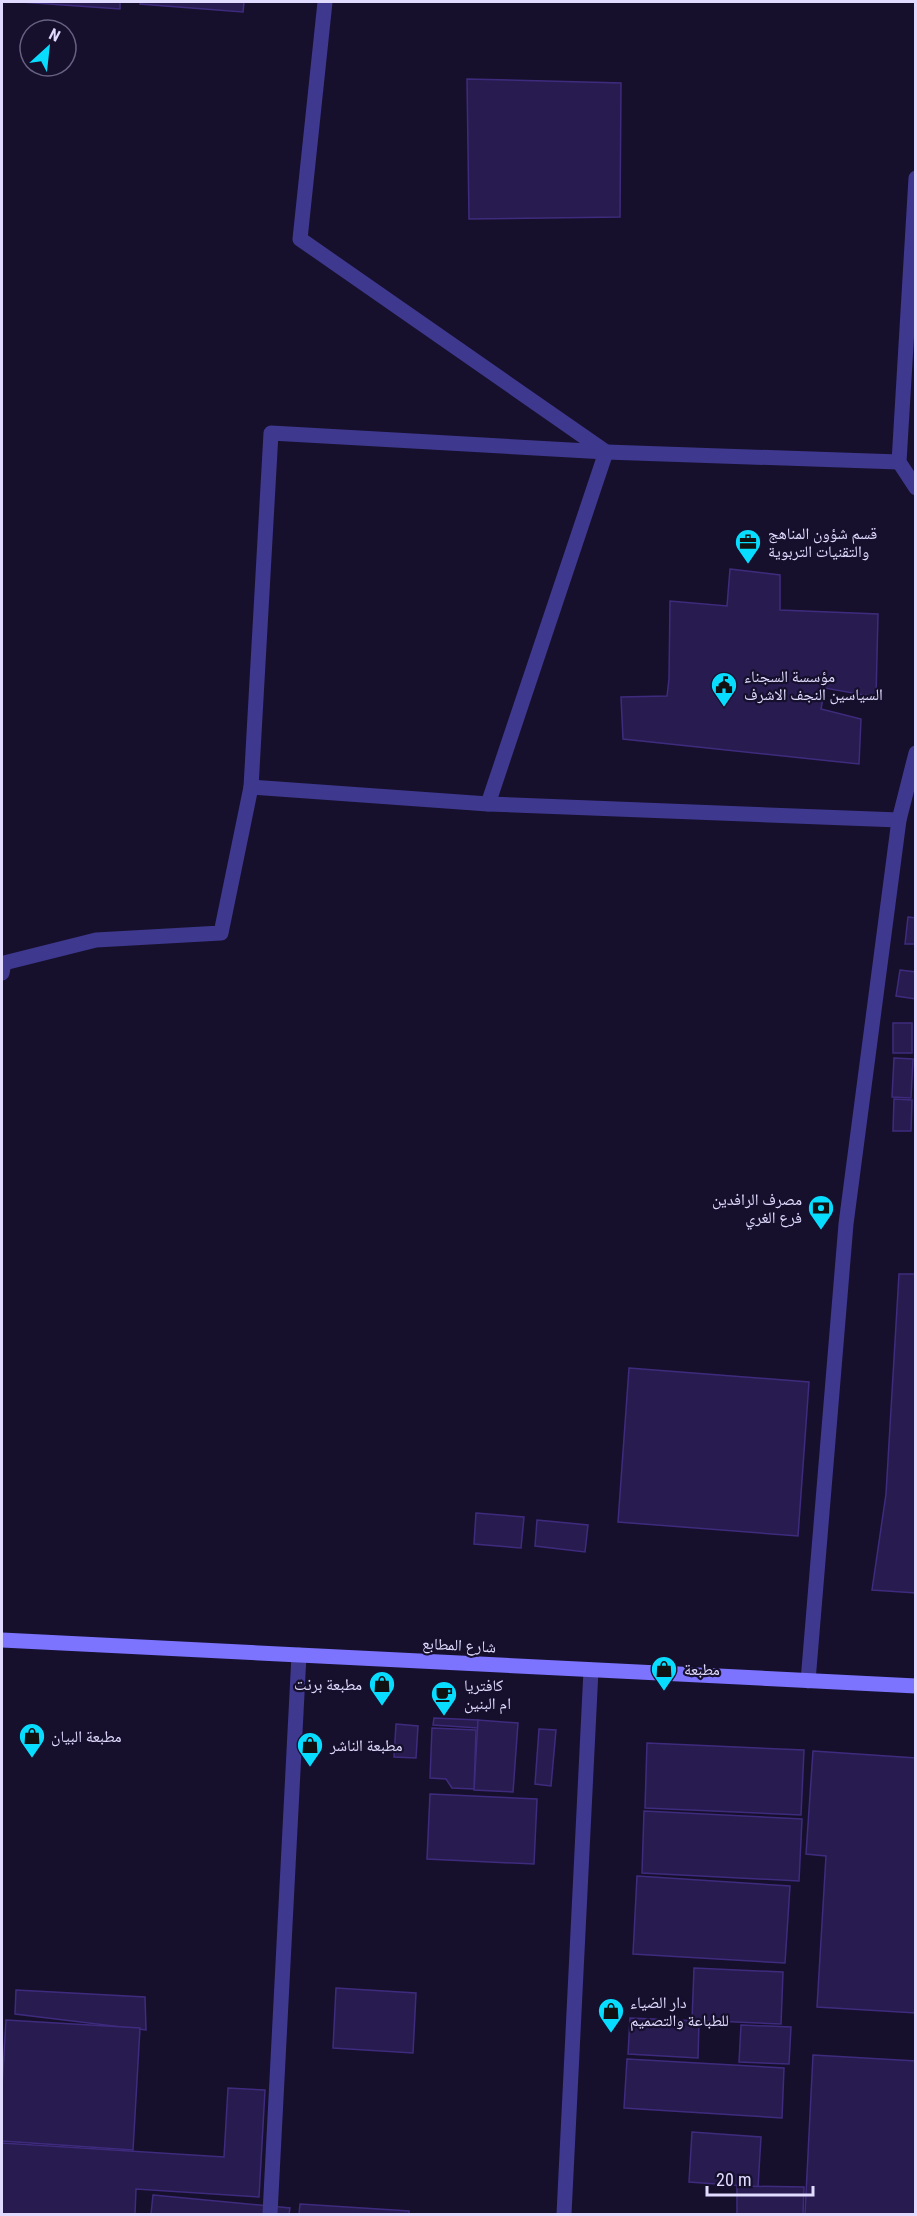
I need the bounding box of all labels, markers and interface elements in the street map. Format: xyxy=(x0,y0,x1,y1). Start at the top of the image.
north arrow xyxy=(18,18,78,78)
text: N xyxy=(46,24,63,46)
place label: قسم شؤون المناهج والتقنيات التربوية xyxy=(768,524,877,561)
office icon: قسم شؤون المناهج والتقنيات التربوية xyxy=(733,527,763,565)
place label: مؤسسة السجناء السياسين النجف الاشرف xyxy=(744,667,883,705)
public building icon: مؤسسة السجناء السياسين النجف الاشرف xyxy=(709,670,739,708)
place label: مصرف الرافدين فرع الغري xyxy=(712,1190,802,1230)
bank icon: مصرف الرافدين فرع الغري xyxy=(806,1193,836,1231)
street label: شارع المطابع xyxy=(421,1634,496,1657)
shop icon: مطبعة xyxy=(649,1654,679,1692)
place label: مطبعة xyxy=(684,1660,720,1679)
shop icon: مطبعة برنت xyxy=(367,1669,397,1707)
place label: مطبعة برنت xyxy=(294,1675,362,1694)
place label: كافتريا ام البنين xyxy=(464,1676,511,1714)
cafe icon: كافتريا ام البنين xyxy=(429,1679,459,1717)
shop icon: مطبعة البيان xyxy=(17,1721,47,1759)
place label: مطبعة البيان xyxy=(51,1727,122,1747)
shop icon: مطبعة الناشر xyxy=(295,1730,325,1768)
place label: مطبعة الناشر xyxy=(329,1736,402,1755)
place label: دار الضياء للطباعة والتصميم xyxy=(630,1993,729,2031)
shop icon: دار الضياء للطباعة والتصميم xyxy=(596,1996,626,2034)
scale bar xyxy=(707,2159,814,2197)
text: 20 m xyxy=(716,2169,751,2190)

